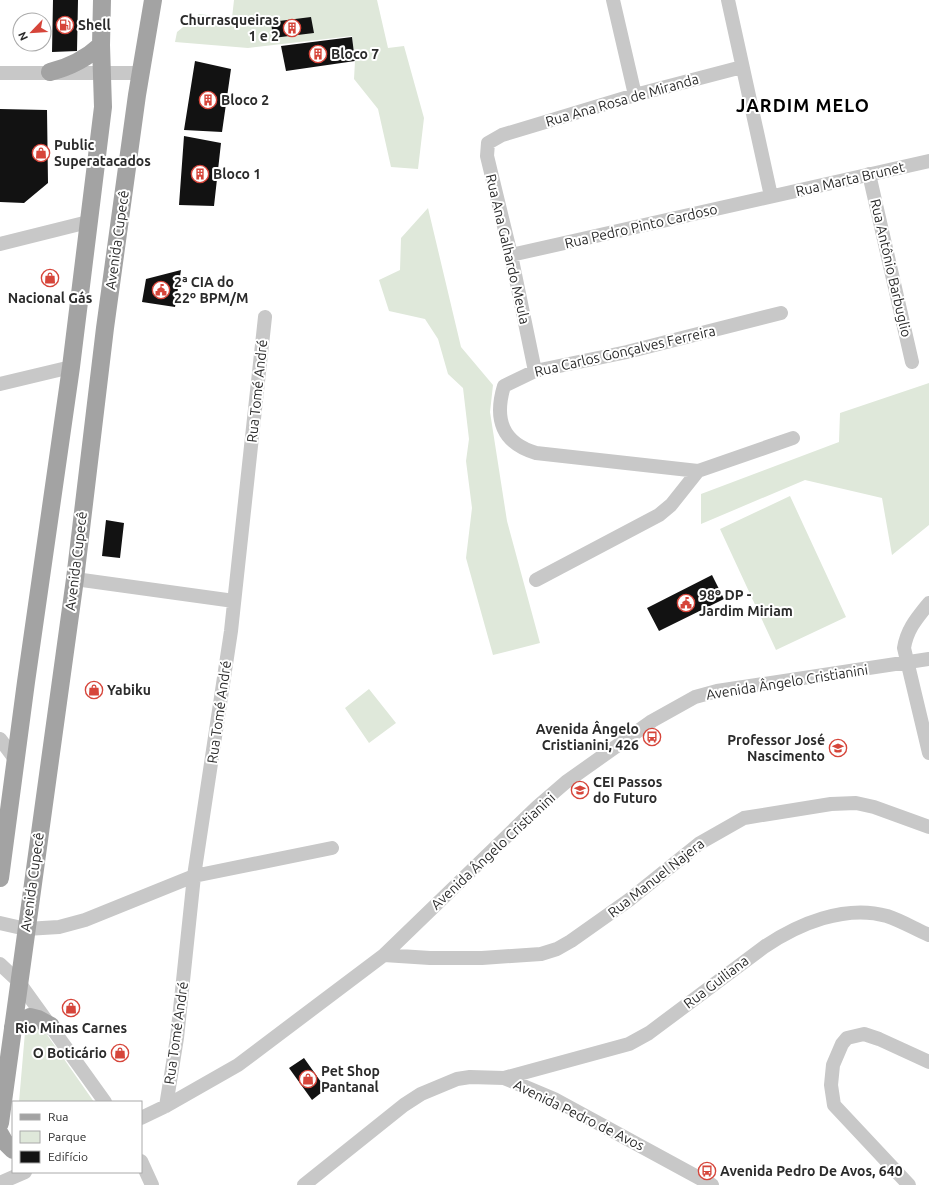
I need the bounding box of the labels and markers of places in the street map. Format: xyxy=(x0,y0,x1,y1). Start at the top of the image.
place label: Churrasqueiras 1 e 2 xyxy=(180,12,279,44)
fuel station icon: Shell xyxy=(55,15,75,35)
place label: Shell xyxy=(78,17,111,33)
building icon: Churrasqueiras 1 e 2 xyxy=(282,18,302,38)
building icon: Bloco 7 xyxy=(308,44,328,64)
place label: Bloco 7 xyxy=(331,46,379,62)
building icon: Bloco 2 xyxy=(198,90,218,110)
place label: Bloco 2 xyxy=(221,92,269,108)
place label: Public Superatacados xyxy=(54,137,151,169)
shop icon: Public Superatacados xyxy=(31,143,51,163)
building icon: Bloco 1 xyxy=(190,164,210,184)
place label: Bloco 1 xyxy=(213,166,261,182)
shop icon: Nacional Gás xyxy=(40,268,60,288)
place label: 2ª CIA do 22º BPM/M xyxy=(174,274,248,306)
public building icon: 2ª CIA do 22º BPM/M xyxy=(151,280,171,300)
place label: Nacional Gás xyxy=(8,290,93,306)
place label: 98º DP - Jardim Miriam xyxy=(699,587,793,619)
public building icon: 98º DP - Jardim Miriam xyxy=(676,593,696,613)
shop icon: Yabiku xyxy=(84,680,104,700)
place label: Yabiku xyxy=(107,682,151,698)
place label: Avenida Ângelo Cristianini, 426 xyxy=(536,720,639,753)
bus stop icon: Avenida Ângelo Cristianini, 426 xyxy=(642,727,662,747)
place label: Professor José Nascimento xyxy=(727,732,825,764)
school or university icon: Professor José Nascimento xyxy=(828,738,848,758)
place label: CEI Passos do Futuro xyxy=(593,774,663,806)
school or university icon: CEI Passos do Futuro xyxy=(570,780,590,800)
shop icon: Rio Minas Carnes xyxy=(61,998,81,1018)
place label: Rio Minas Carnes xyxy=(15,1020,127,1036)
shop icon: O Boticário xyxy=(110,1043,130,1063)
place label: O Boticário xyxy=(33,1045,107,1061)
place label: Pet Shop Pantanal xyxy=(321,1063,380,1095)
shop icon: Pet Shop Pantanal xyxy=(298,1069,318,1089)
bus stop icon: Avenida Pedro De Avos, 640 xyxy=(697,1161,717,1181)
place label: Avenida Pedro De Avos, 640 xyxy=(720,1163,903,1179)

